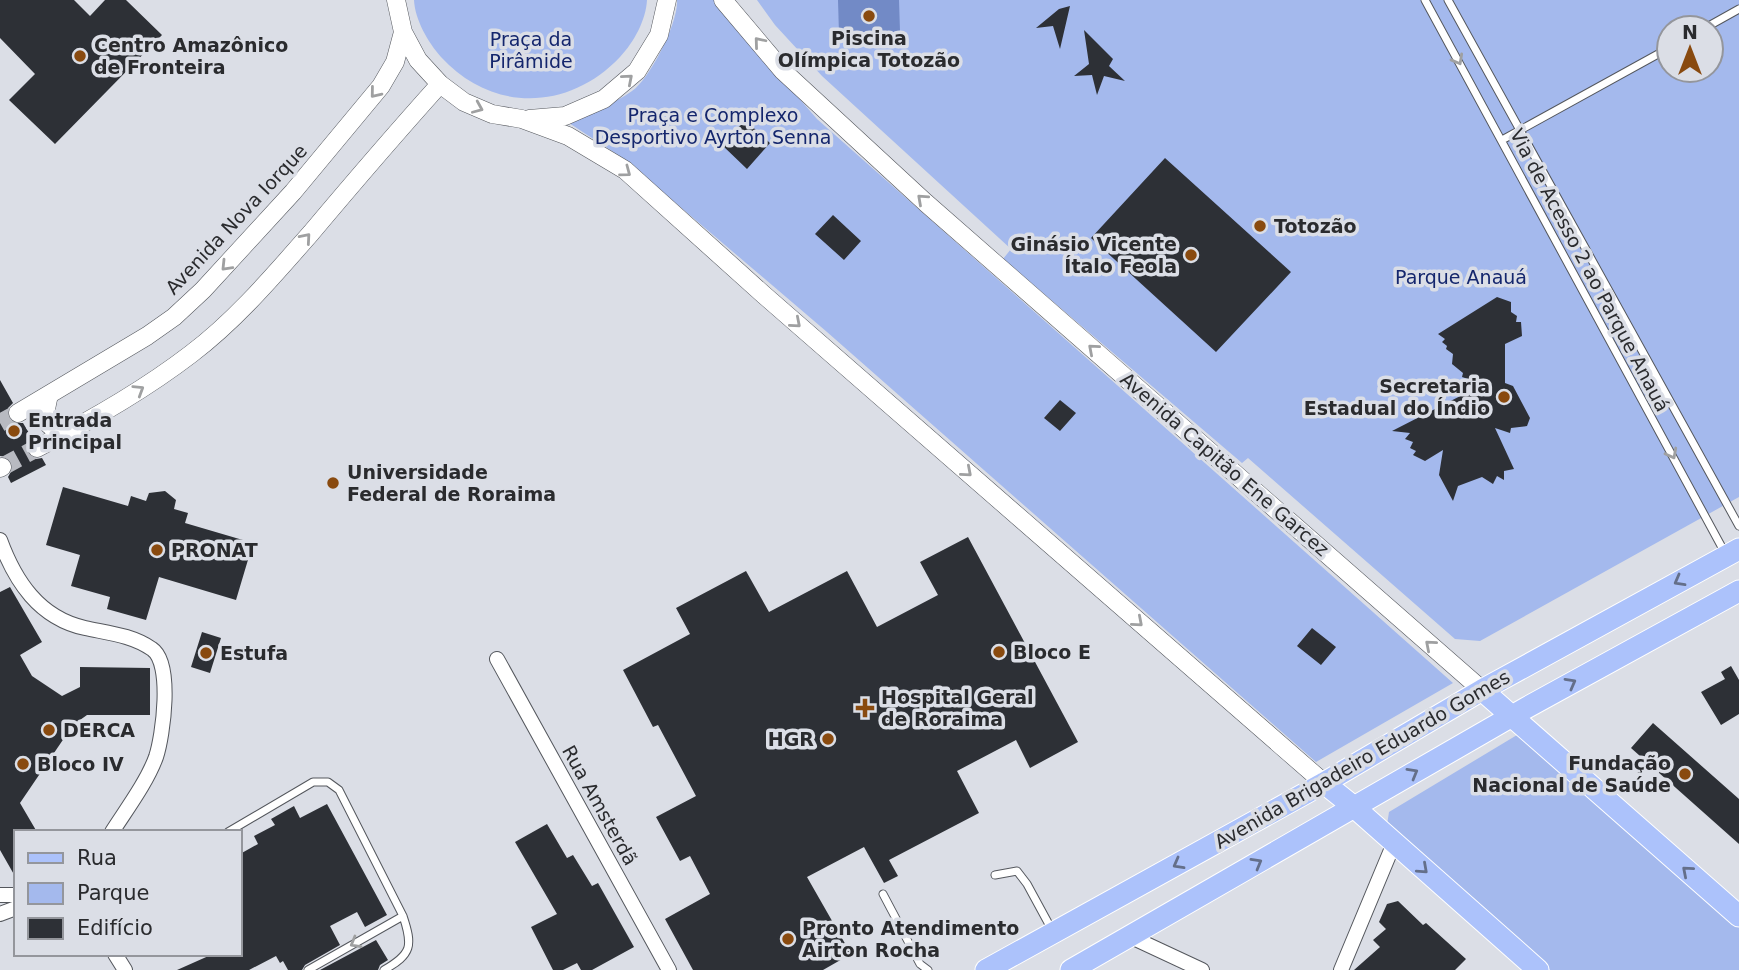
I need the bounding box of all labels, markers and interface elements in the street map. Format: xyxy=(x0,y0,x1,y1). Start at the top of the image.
marker: Piscina Olímpica Totozão xyxy=(861,8,877,24)
north arrow xyxy=(1655,14,1725,84)
text: N xyxy=(1682,21,1698,43)
place label: Piscina Olímpica Totozão xyxy=(778,27,960,71)
park label: Praça da Pirâmide xyxy=(489,28,573,72)
place label: Centro Amazônico de Fronteira xyxy=(94,34,288,78)
one-way arrow xyxy=(755,37,767,50)
marker: Centro Amazônico de Fronteira xyxy=(72,48,88,64)
one-way arrow xyxy=(1450,53,1463,65)
one-way arrow xyxy=(620,75,633,87)
one-way arrow xyxy=(370,86,383,98)
one-way arrow xyxy=(471,100,483,114)
park label: Praça e Complexo Desportivo Ayrton Senna xyxy=(595,104,831,148)
street label: Via de Acesso 2 ao Parque Anauá xyxy=(1506,125,1674,415)
street label: Avenida Nova Iorque xyxy=(161,139,311,299)
one-way arrow xyxy=(618,164,630,176)
one-way arrow xyxy=(917,195,930,208)
place label: Totozão xyxy=(1274,215,1357,237)
marker: Totozão xyxy=(1252,218,1268,234)
one-way arrow xyxy=(298,233,310,246)
place label: Ginásio Vicente Ítalo Feola xyxy=(1011,233,1177,277)
marker: Ginásio Vicente Ítalo Feola xyxy=(1183,247,1199,263)
one-way arrow xyxy=(222,257,235,270)
park label: Parque Anauá xyxy=(1395,266,1527,288)
one-way arrow xyxy=(788,315,801,327)
one-way arrow xyxy=(1089,345,1102,357)
street label: Avenida Capitão Ene Garcez xyxy=(1116,368,1334,560)
place label: Secretaria Estadual do Índio xyxy=(1304,375,1490,419)
one-way arrow xyxy=(131,385,144,398)
marker: Secretaria Estadual do Índio xyxy=(1496,389,1512,405)
place label: Entrada Principal xyxy=(28,409,122,453)
marker: Entrada Principal xyxy=(6,423,22,439)
one-way arrow xyxy=(1663,446,1677,459)
place label: Universidade Federal de Roraima xyxy=(347,461,556,505)
one-way arrow xyxy=(959,464,972,477)
marker: Universidade Federal de Roraima xyxy=(325,475,341,491)
place label: PRONAT xyxy=(171,539,258,561)
marker: PRONAT xyxy=(149,542,165,558)
one-way arrow xyxy=(1674,573,1686,586)
one-way arrow xyxy=(1130,614,1143,626)
one-way arrow xyxy=(1426,640,1439,653)
place label: Bloco E xyxy=(1013,641,1091,663)
place label: Estufa xyxy=(220,642,288,664)
marker: Bloco E xyxy=(991,644,1007,660)
marker: Estufa xyxy=(198,645,214,661)
street label: Avenida Brigadeiro Eduardo Gomes xyxy=(1210,665,1514,853)
one-way arrow xyxy=(1564,678,1576,691)
place label: Hospital Geral de Roraima xyxy=(881,686,1034,730)
marker: Hospital Geral de Roraima xyxy=(855,698,875,718)
place label: DERCA xyxy=(63,719,135,741)
marker: DERCA xyxy=(41,722,57,738)
place label: HGR xyxy=(768,728,814,750)
marker: HGR xyxy=(820,731,836,747)
street label: Rua Amsterdã xyxy=(558,741,642,869)
place label: Fundação Nacional de Saúde xyxy=(1472,752,1671,796)
place label: Bloco IV xyxy=(37,753,124,775)
marker: Bloco IV xyxy=(15,756,31,772)
marker: Fundação Nacional de Saúde xyxy=(1677,766,1693,782)
one-way arrow xyxy=(1406,768,1418,781)
legend xyxy=(14,830,242,956)
text: Rua xyxy=(77,846,117,870)
one-way arrow xyxy=(1173,856,1186,869)
one-way arrow xyxy=(1250,858,1263,871)
one-way arrow xyxy=(1415,861,1428,873)
one-way arrow xyxy=(1683,867,1696,879)
text: Parque xyxy=(77,881,149,905)
text: Edifício xyxy=(77,916,153,940)
place label: Pronto Atendimento Airton Rocha xyxy=(802,917,1019,961)
marker: Pronto Atendimento Airton Rocha xyxy=(780,931,796,947)
one-way arrow xyxy=(350,935,363,948)

